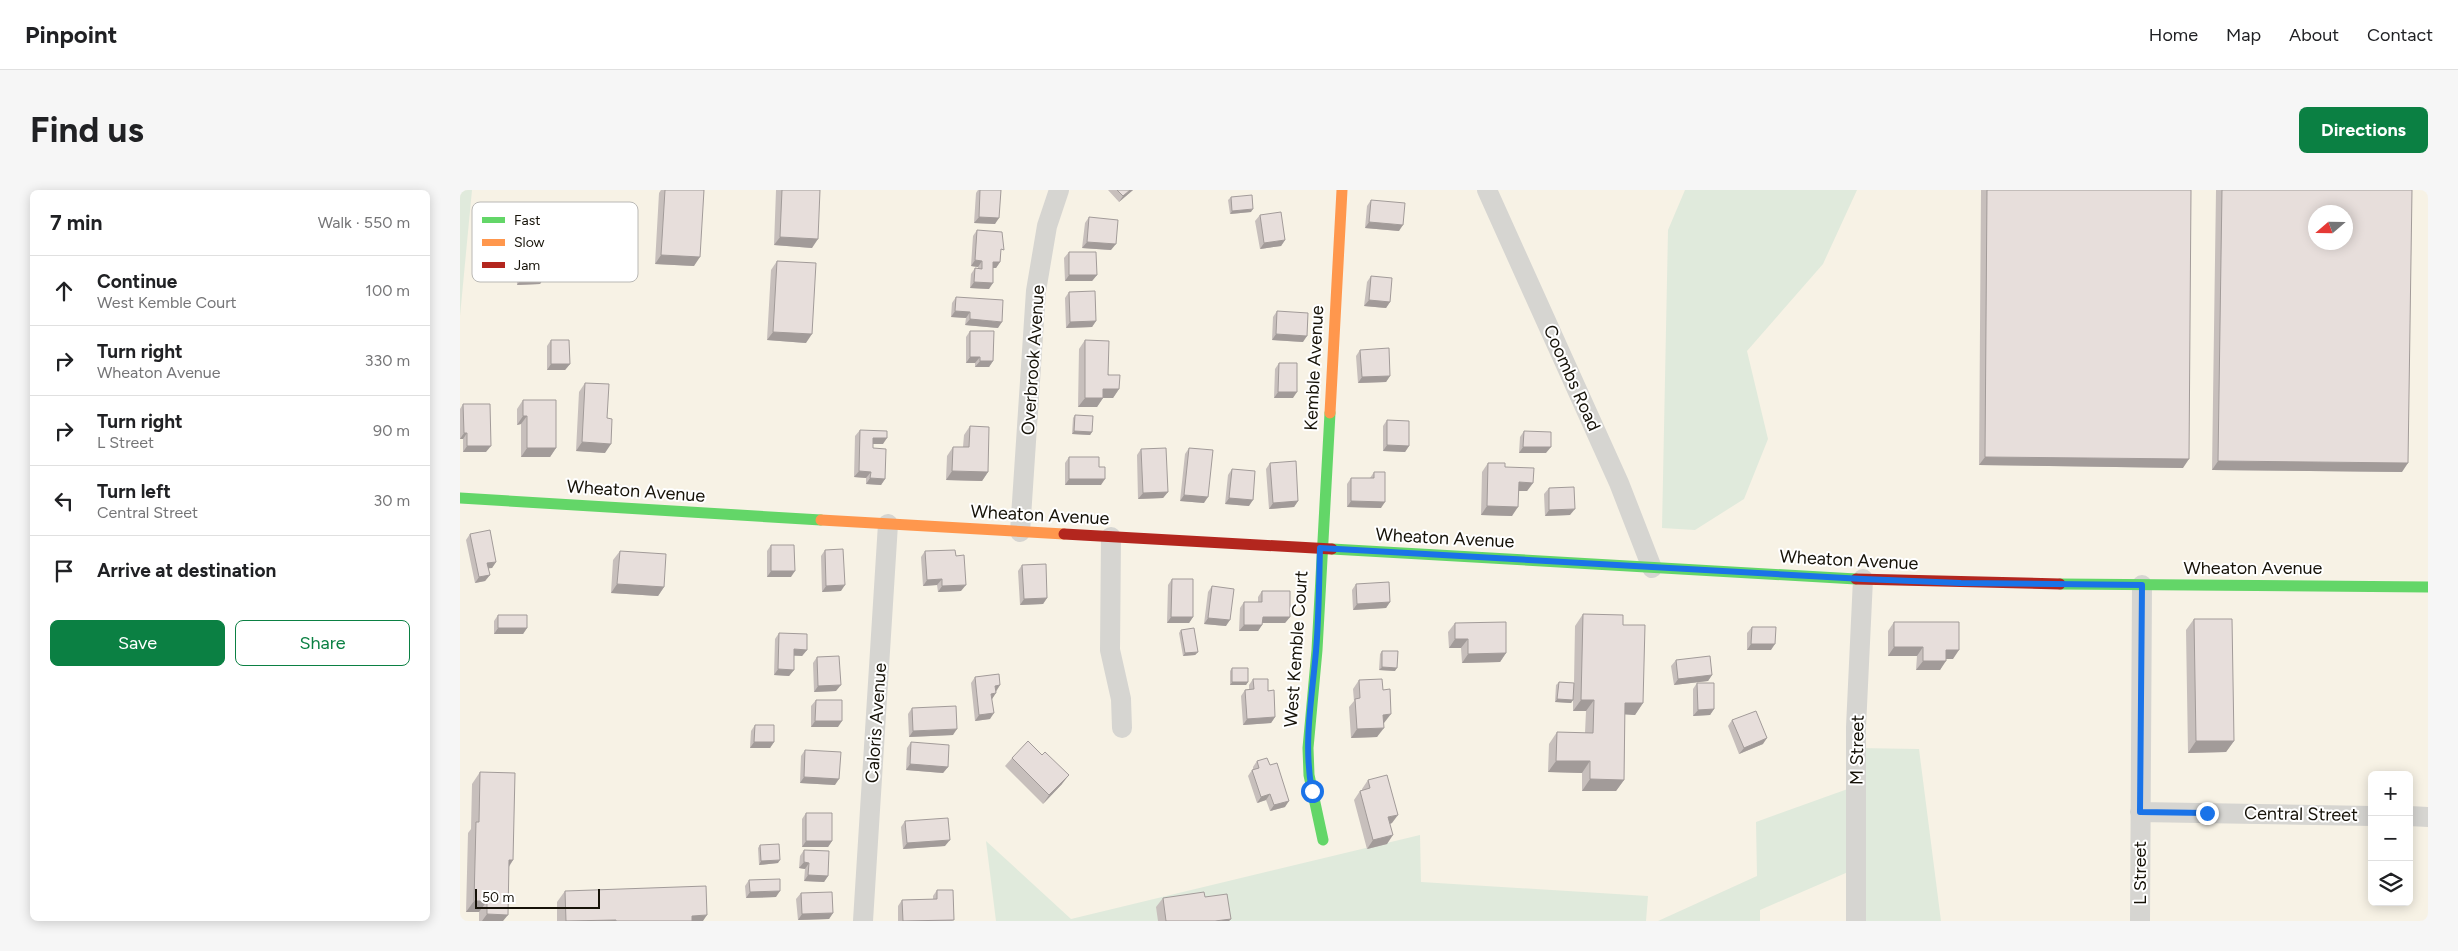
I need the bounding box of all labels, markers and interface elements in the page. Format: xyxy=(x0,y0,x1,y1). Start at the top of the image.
text: Pinpoint xyxy=(25,20,117,49)
text: Home xyxy=(2149,24,2198,46)
text: Map xyxy=(2226,24,2261,46)
text: About xyxy=(2289,24,2339,46)
text: Contact xyxy=(2367,24,2433,46)
button: Directions xyxy=(2299,107,2428,153)
text: Find us xyxy=(30,109,144,151)
legend xyxy=(472,202,638,282)
north arrow xyxy=(2308,205,2353,250)
text: 7 min xyxy=(50,210,102,235)
text: Fast xyxy=(514,212,540,229)
text: Walk · 550 m xyxy=(318,213,410,232)
text: Slow xyxy=(514,234,545,251)
text: Jam xyxy=(514,257,540,274)
text: Continue xyxy=(97,270,177,293)
icon: ahead xyxy=(50,277,78,305)
text: 100 m xyxy=(365,281,410,300)
street label: Overbrook Avenue xyxy=(1017,284,1049,436)
text: West Kemble Court xyxy=(97,293,237,312)
street label: Kemble Avenue xyxy=(1300,305,1328,431)
street label: Coombs Road xyxy=(1539,321,1605,435)
text: Turn right xyxy=(97,340,183,363)
icon: right xyxy=(50,347,78,375)
text: 330 m xyxy=(365,351,410,370)
text: Wheaton Avenue xyxy=(97,363,220,382)
text: Turn right xyxy=(97,410,183,433)
icon: right xyxy=(50,417,78,445)
text: 90 m xyxy=(373,421,410,440)
text: L Street xyxy=(97,433,154,452)
street label: Wheaton Avenue xyxy=(566,475,706,507)
text: Turn left xyxy=(97,480,171,503)
icon: left xyxy=(50,487,78,515)
text: 30 m xyxy=(373,491,410,510)
street label: Wheaton Avenue xyxy=(970,500,1110,530)
text: Central Street xyxy=(97,503,198,522)
street label: Wheaton Avenue xyxy=(1375,523,1515,553)
street label: Wheaton Avenue xyxy=(1779,545,1919,575)
icon: arrive xyxy=(50,557,78,585)
street label: Wheaton Avenue xyxy=(2184,557,2323,579)
text: Arrive at destination xyxy=(97,559,276,582)
street label: West Kemble Court xyxy=(1280,570,1312,728)
button: Save xyxy=(50,620,225,666)
button: Share xyxy=(235,620,410,666)
street label: Caloris Avenue xyxy=(861,662,891,784)
street label: M Street xyxy=(1845,715,1869,785)
map controls xyxy=(2368,771,2413,906)
button: + xyxy=(2368,771,2413,816)
route start xyxy=(1301,780,1324,803)
route end xyxy=(2196,802,2219,825)
street label: Central Street xyxy=(2244,802,2358,826)
button: − xyxy=(2368,816,2413,861)
street label: L Street xyxy=(2129,841,2151,905)
button: layers xyxy=(2368,861,2413,906)
scale bar xyxy=(475,886,600,909)
text: 50 m xyxy=(482,889,514,906)

